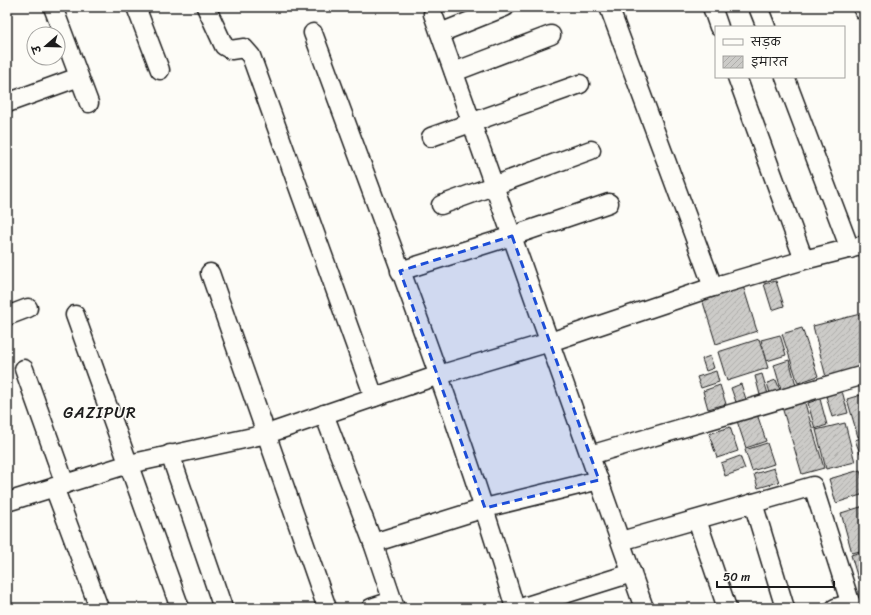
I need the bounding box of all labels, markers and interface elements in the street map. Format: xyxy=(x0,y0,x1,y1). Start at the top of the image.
north arrow xyxy=(26,26,66,66)
legend xyxy=(715,26,845,78)
text: सड़क xyxy=(750,31,782,53)
text: उ xyxy=(26,41,48,57)
text: इमारत xyxy=(751,51,789,73)
district label: GAZIPUR xyxy=(63,398,137,427)
scale bar xyxy=(717,563,834,589)
text: 50 m xyxy=(723,566,750,588)

